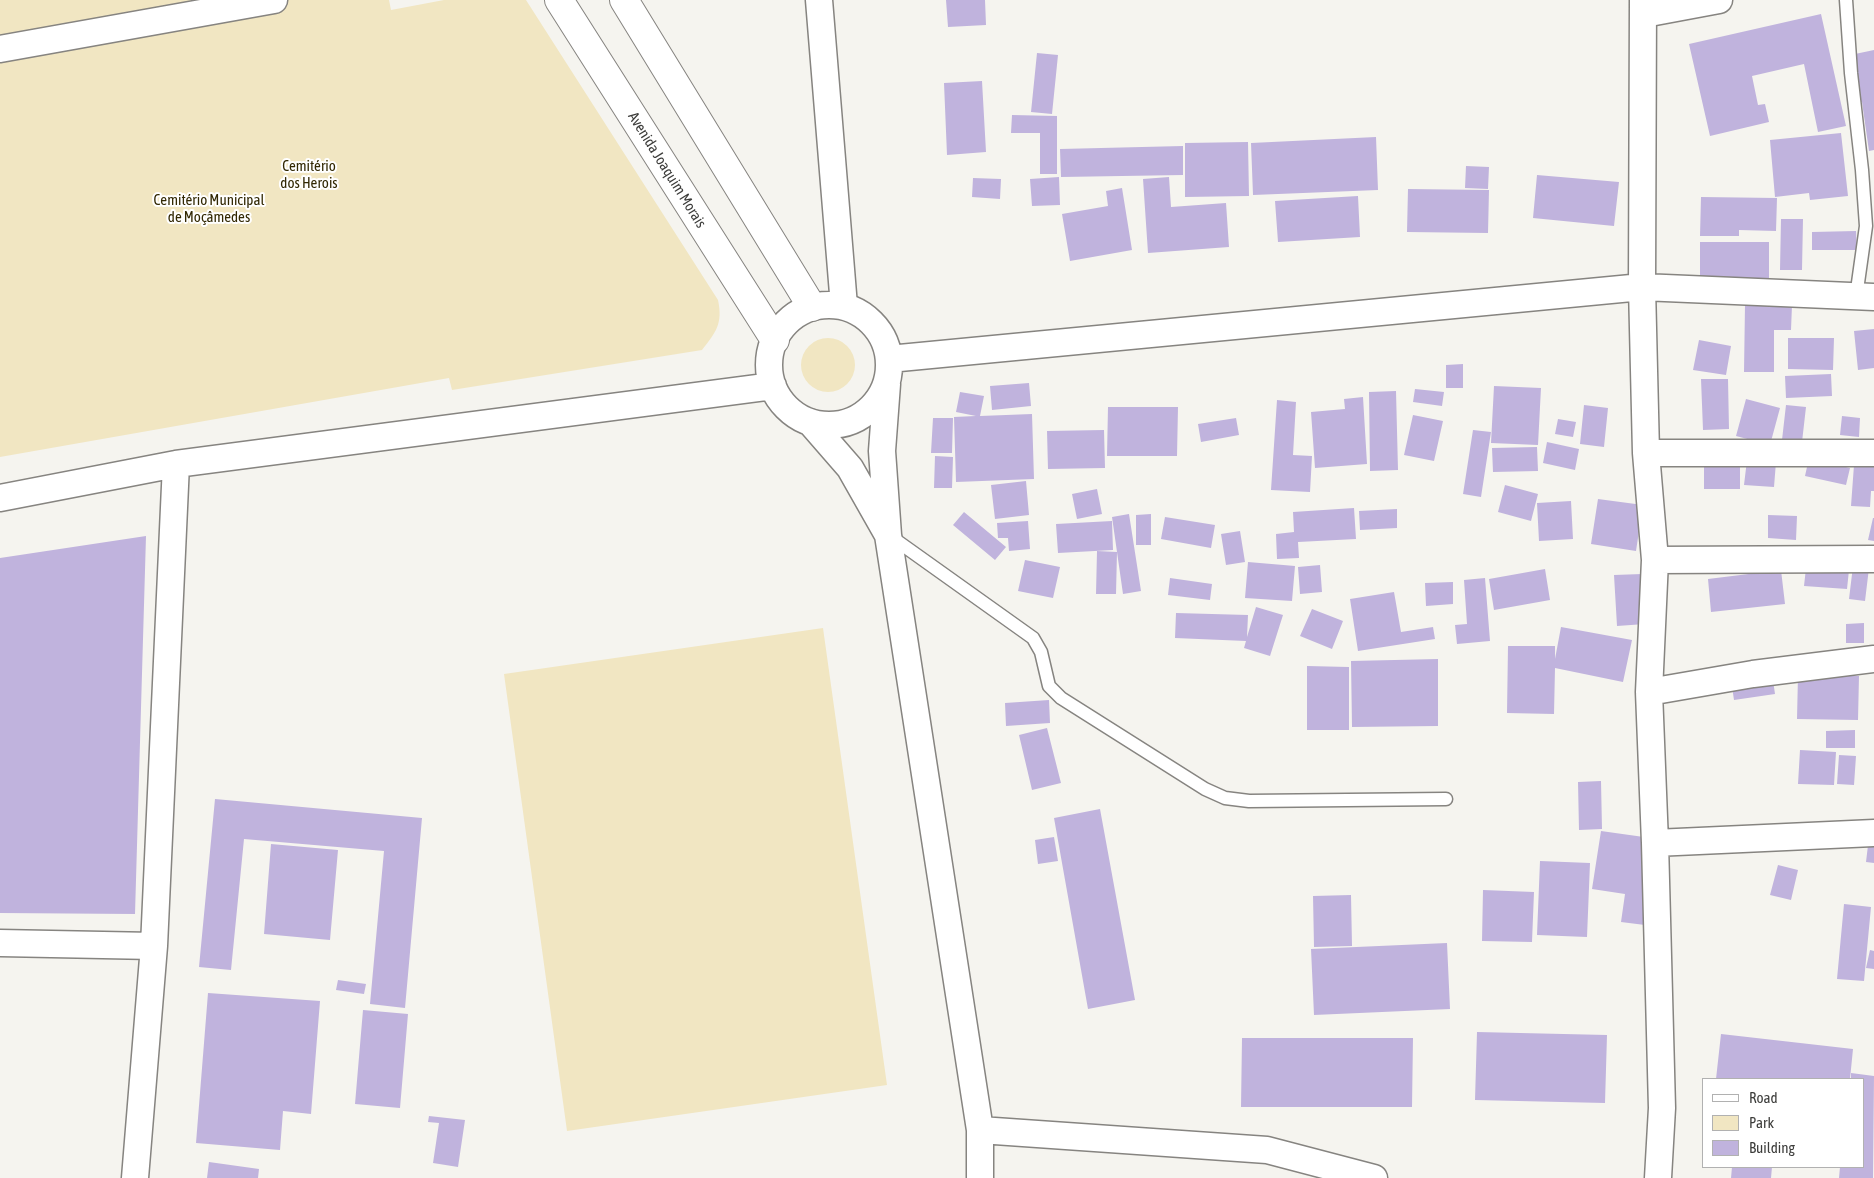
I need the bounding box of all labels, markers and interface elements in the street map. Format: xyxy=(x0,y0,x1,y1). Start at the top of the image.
street label: Avenida Joaquim Morais xyxy=(624,109,710,231)
park label: Cemitério dos Herois xyxy=(280,157,338,192)
park label: Cemitério Municipal de Moçâmedes xyxy=(154,191,264,226)
legend xyxy=(1702,1078,1864,1168)
text: Road xyxy=(1749,1089,1778,1106)
text: Park xyxy=(1749,1114,1774,1131)
text: Building xyxy=(1749,1139,1795,1156)

